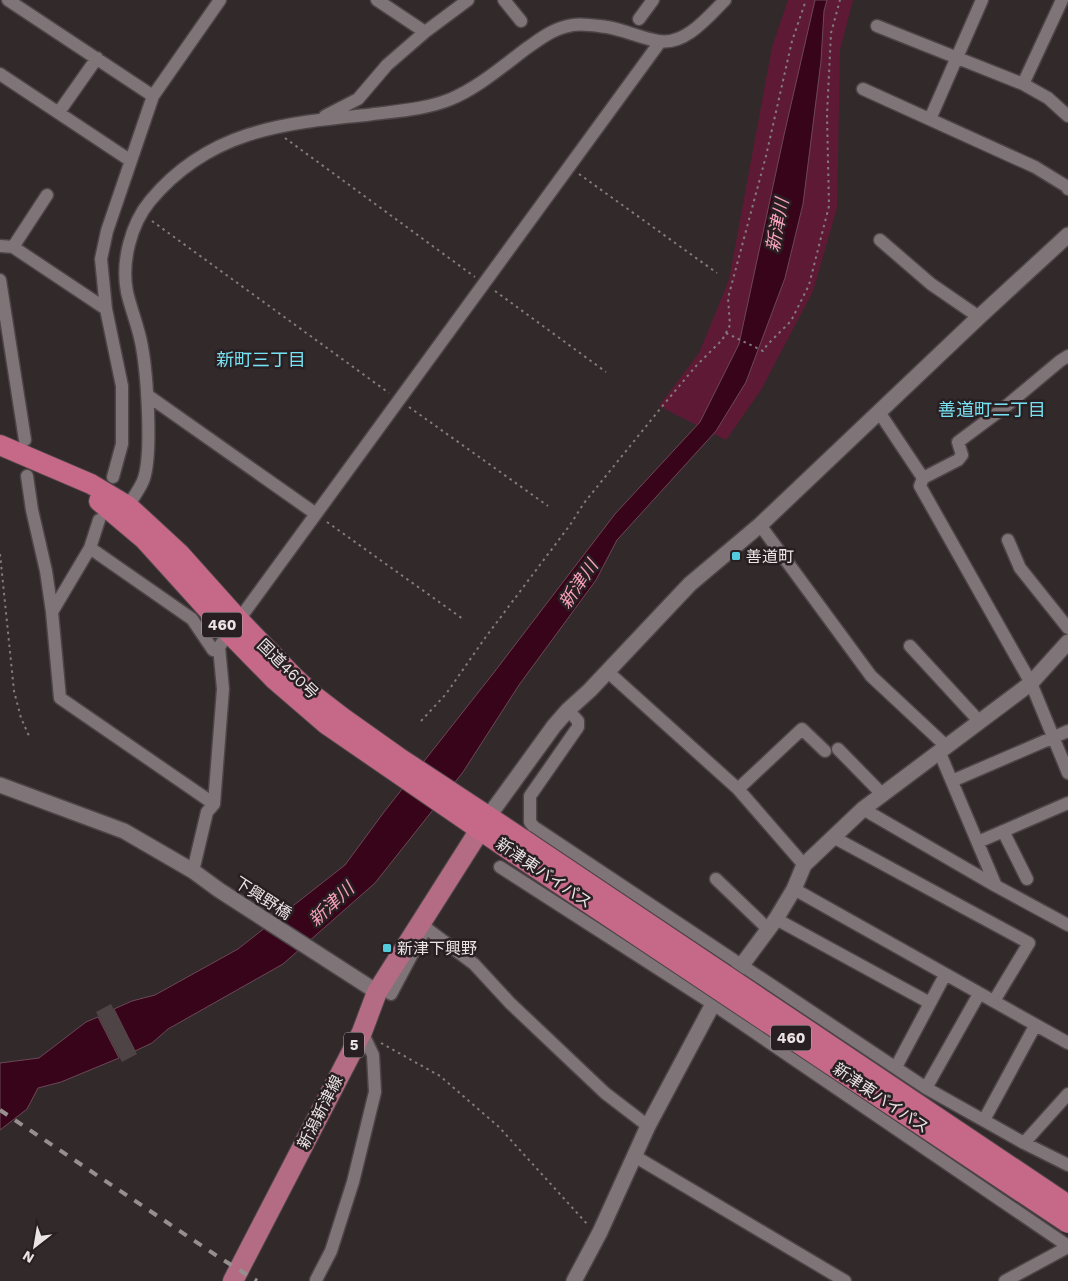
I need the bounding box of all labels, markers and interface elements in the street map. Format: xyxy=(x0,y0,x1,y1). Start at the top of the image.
water label: 新津川 xyxy=(762,195,793,254)
district label: 新町三丁目 xyxy=(216,349,306,370)
district label: 善道町二丁目 xyxy=(938,399,1046,420)
place label: 善道町 xyxy=(746,547,794,566)
marker: 善道町 xyxy=(730,550,742,562)
water label: 新津川 xyxy=(554,554,603,612)
road number: 460 xyxy=(202,612,242,638)
street label: 国道460号 xyxy=(254,635,322,703)
street label: 新津東バイパス xyxy=(492,834,596,912)
street label: 下興野橋 xyxy=(231,873,295,923)
water label: 新津川 xyxy=(304,877,359,930)
place label: 新津下興野 xyxy=(397,939,477,958)
marker: 新津下興野 xyxy=(381,942,393,954)
road number: 460 xyxy=(771,1026,811,1050)
road number: 5 xyxy=(344,1032,364,1058)
street label: 新津東バイパス xyxy=(829,1059,933,1137)
street label: 新潟新津線 xyxy=(293,1072,347,1152)
north arrow xyxy=(10,1221,60,1271)
text: N xyxy=(20,1248,37,1267)

